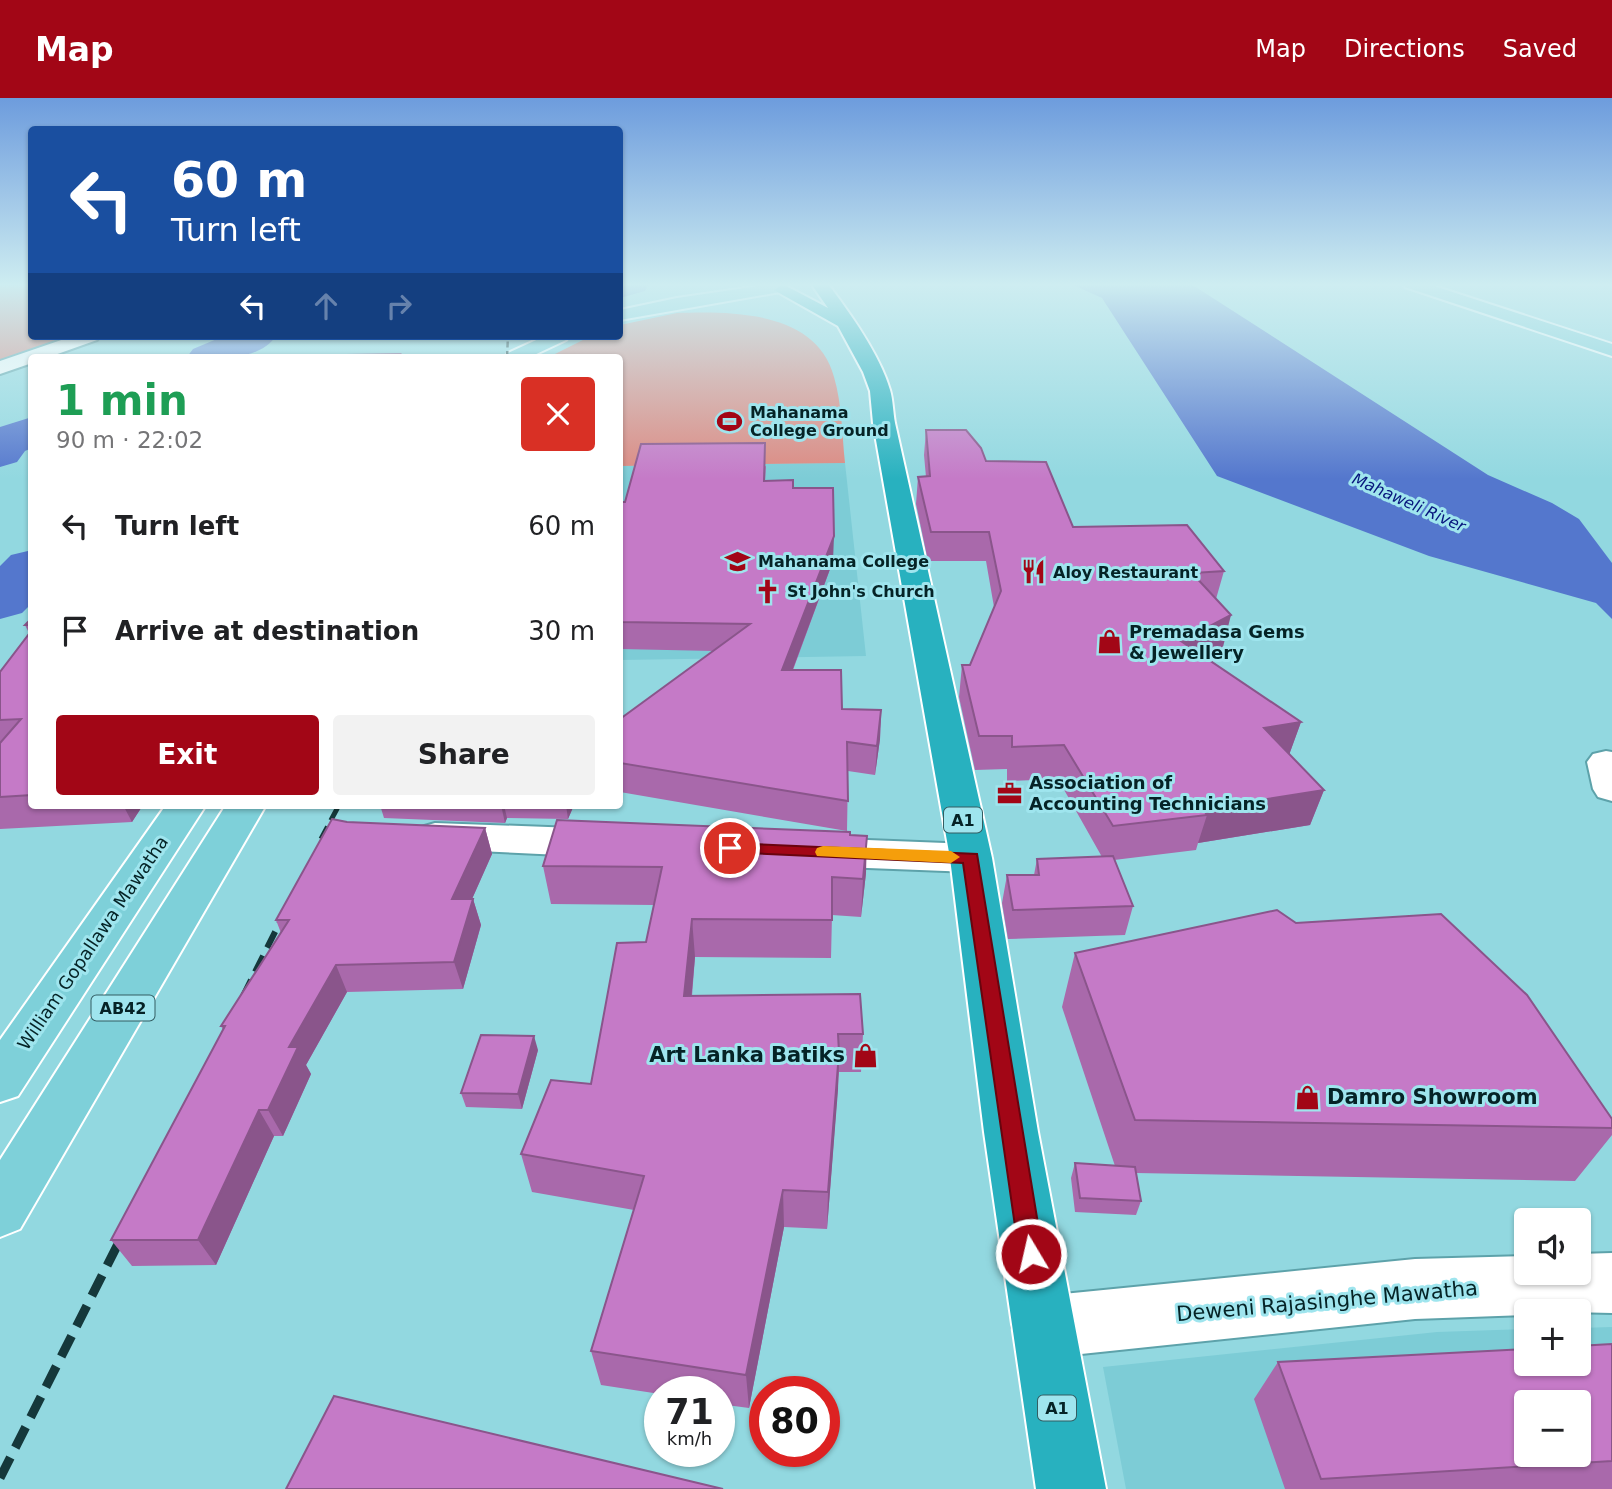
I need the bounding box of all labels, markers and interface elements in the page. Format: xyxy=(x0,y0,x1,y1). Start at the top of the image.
text: Map xyxy=(35,30,114,69)
text: Map xyxy=(1255,35,1306,63)
text: Directions xyxy=(1344,35,1465,63)
text: Saved xyxy=(1503,35,1577,63)
text: 60 m xyxy=(171,152,307,209)
icon: left xyxy=(56,154,147,245)
text: Turn left xyxy=(171,211,301,249)
icon: left xyxy=(234,287,272,325)
icon: ahead xyxy=(307,287,345,325)
icon: right xyxy=(380,287,418,325)
text: 1 min xyxy=(56,376,188,425)
button: close xyxy=(521,377,595,451)
place label: Mahanama College Ground xyxy=(750,403,889,440)
sports icon: Mahanama College Ground xyxy=(716,407,744,435)
text: 90 m · 22:02 xyxy=(56,427,203,453)
water label: Mahaweli River xyxy=(1349,469,1470,537)
icon: left xyxy=(56,507,94,545)
text: Turn left xyxy=(115,511,239,541)
text: 60 m xyxy=(528,511,595,541)
school or university icon: Mahanama College xyxy=(724,547,752,575)
place label: Mahanama College xyxy=(758,552,929,571)
restaurant icon: Aloy Restaurant xyxy=(1019,558,1047,586)
place label: Aloy Restaurant xyxy=(1053,563,1198,582)
church icon: St John's Church xyxy=(753,577,781,605)
place label: St John's Church xyxy=(787,582,935,601)
icon: arrive xyxy=(56,612,94,650)
text: Arrive at destination xyxy=(115,616,419,646)
text: 30 m xyxy=(528,616,595,646)
place label: Premadasa Gems & Jewellery xyxy=(1129,621,1305,663)
shop icon: Premadasa Gems & Jewellery xyxy=(1095,628,1123,656)
button: Exit xyxy=(56,715,319,795)
button: Share xyxy=(333,715,595,795)
place label: Association of Accounting Technicians xyxy=(1029,772,1266,814)
office icon: Association of Accounting Technicians xyxy=(995,779,1023,807)
road number: A1 xyxy=(944,807,982,832)
pin xyxy=(700,818,760,878)
icon: arrive xyxy=(711,829,749,867)
street label: William Gopallawa Mawatha xyxy=(13,832,172,1054)
road number: AB42 xyxy=(92,996,154,1020)
shop icon: Art Lanka Batiks xyxy=(851,1041,879,1069)
place label: Art Lanka Batiks xyxy=(649,1043,845,1067)
shop icon: Damro Showroom xyxy=(1293,1083,1321,1111)
place label: Damro Showroom xyxy=(1327,1085,1538,1109)
map controls xyxy=(1514,1208,1591,1467)
button: sound xyxy=(1514,1208,1591,1285)
position arrow xyxy=(994,1217,1068,1291)
street label: Deweni Rajasinghe Mawatha xyxy=(1175,1276,1479,1326)
button: + xyxy=(1514,1299,1591,1376)
speed limit sign: 80 xyxy=(749,1376,840,1467)
button: − xyxy=(1514,1390,1591,1467)
text: 71 xyxy=(665,1392,714,1432)
road number: A1 xyxy=(1038,1396,1076,1420)
text: km/h xyxy=(667,1428,712,1449)

